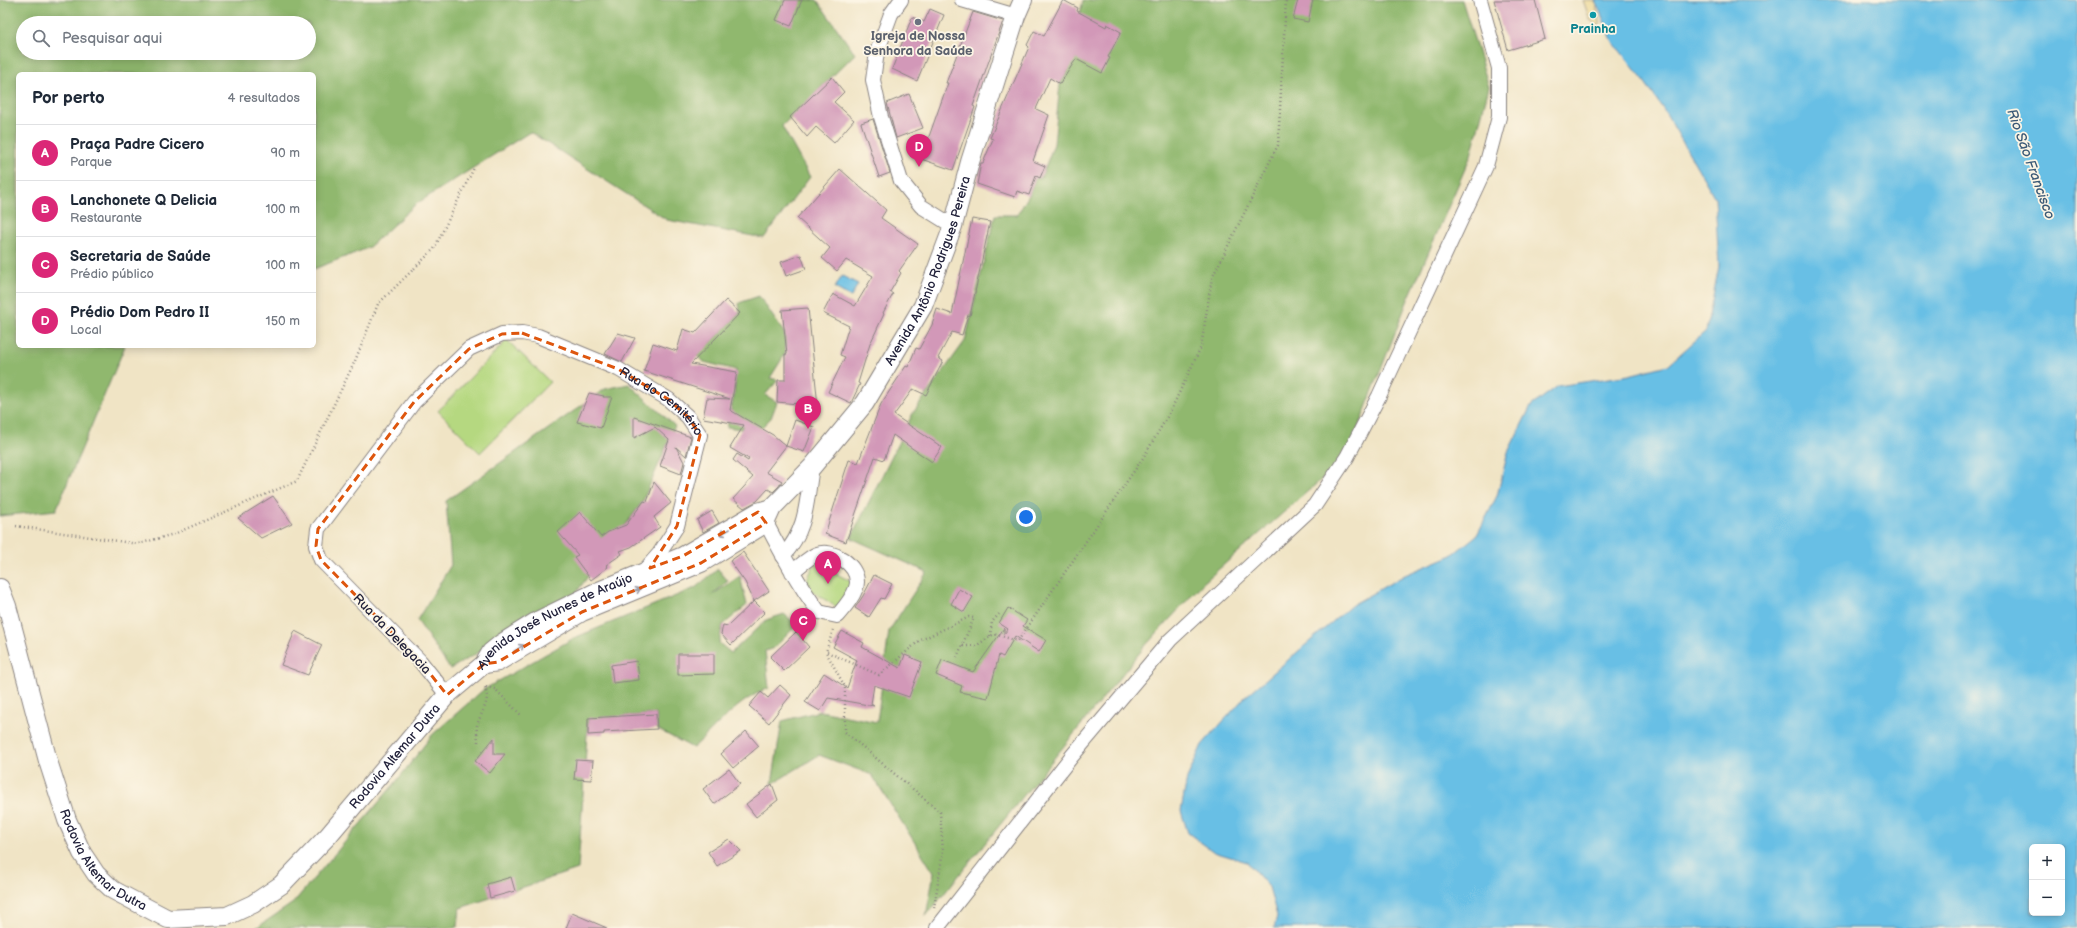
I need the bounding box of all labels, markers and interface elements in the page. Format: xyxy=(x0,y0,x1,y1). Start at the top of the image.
marker: Prainha xyxy=(1588,10,1598,20)
search box xyxy=(16,16,316,60)
marker: Igreja de Nossa Senhora da Saúde xyxy=(913,17,923,27)
place label: Prainha xyxy=(1570,21,1616,37)
icon: search xyxy=(30,27,52,49)
place label: Igreja de Nossa Senhora da Saúde xyxy=(863,28,973,59)
text: Pesquisar aqui xyxy=(62,29,162,48)
text: Por perto xyxy=(32,88,105,108)
text: 4 resultados xyxy=(228,90,300,106)
water label: Rio São Francisco xyxy=(2003,107,2059,221)
pin: D xyxy=(906,134,932,167)
text: Praça Padre Cicero xyxy=(70,135,204,154)
text: A xyxy=(41,145,49,161)
text: 90 m xyxy=(271,145,300,161)
text: Parque xyxy=(70,154,112,170)
street label: Avenida Antônio Rodrigues Pereira xyxy=(881,174,974,368)
text: Lanchonete Q Delicia xyxy=(70,191,217,210)
text: B xyxy=(40,201,50,217)
text: 100 m xyxy=(265,201,300,217)
text: Restaurante xyxy=(70,210,142,226)
text: Secretaria de Saúde xyxy=(70,247,211,266)
text: C xyxy=(40,257,50,273)
text: 100 m xyxy=(265,257,300,273)
text: Prédio público xyxy=(70,266,154,282)
text: Prédio Dom Pedro II xyxy=(70,303,209,322)
text: D xyxy=(40,313,50,329)
text: 150 m xyxy=(266,313,300,329)
text: Local xyxy=(70,322,102,338)
street label: Rua do Cemitério xyxy=(616,364,706,439)
pin: B xyxy=(795,396,821,429)
your location xyxy=(1016,507,1036,527)
one-way arrow xyxy=(719,529,731,537)
pin: A xyxy=(815,551,841,584)
street label: Avenida José Nunes de Araújo xyxy=(475,570,635,674)
one-way arrow xyxy=(629,586,641,594)
street label: Rua da Delegacia xyxy=(350,591,434,677)
pin: C xyxy=(790,608,816,641)
one-way arrow xyxy=(513,644,525,652)
street label: Rodovia Altemar Dutra xyxy=(346,701,444,812)
street label: Rodovia Altemar Dutra xyxy=(56,807,149,914)
map controls xyxy=(2029,844,2065,916)
button: + xyxy=(2029,844,2065,880)
button: − xyxy=(2029,880,2065,916)

